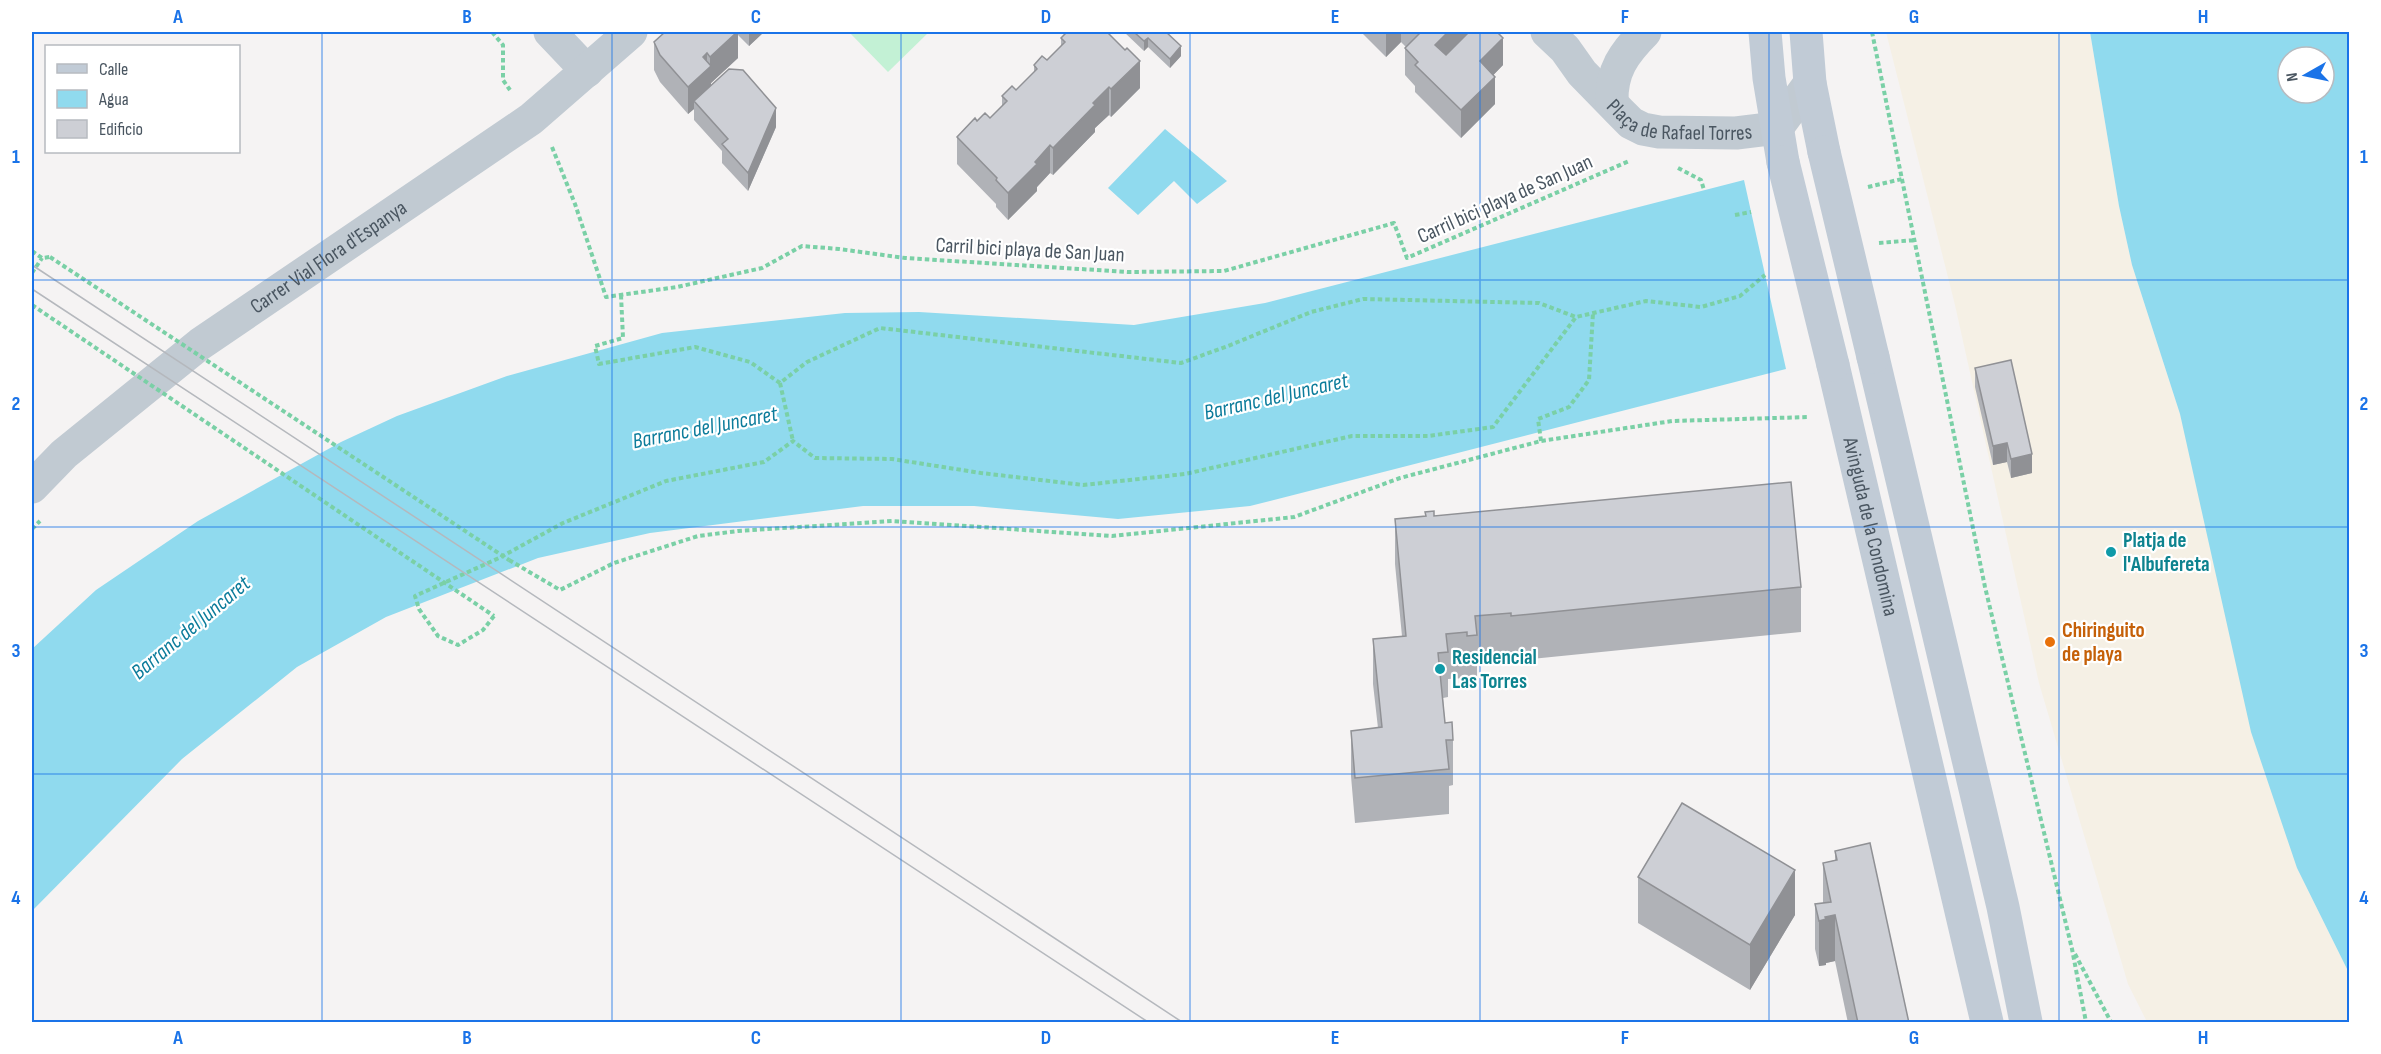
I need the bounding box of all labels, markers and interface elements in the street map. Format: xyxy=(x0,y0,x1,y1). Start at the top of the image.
text: A xyxy=(172,5,183,29)
text: B xyxy=(462,5,472,29)
text: C xyxy=(751,5,761,29)
text: D xyxy=(1041,5,1051,29)
text: E xyxy=(1331,5,1339,29)
text: F xyxy=(1621,5,1629,29)
text: G xyxy=(1909,5,1919,29)
text: H xyxy=(2198,5,2208,29)
legend xyxy=(45,45,240,153)
north arrow xyxy=(2276,45,2336,105)
text: Calle xyxy=(99,59,128,80)
text: N xyxy=(2283,71,2303,83)
text: Agua xyxy=(98,89,129,110)
street label: Plaça de Rafael Torres xyxy=(1602,94,1753,146)
text: Edificio xyxy=(99,119,143,140)
text: 1 xyxy=(12,145,20,169)
text: 1 xyxy=(2360,145,2368,169)
street label: Carril bici playa de San Juan xyxy=(1413,149,1597,249)
street label: Carrer Vial Flora d'Espanya xyxy=(245,195,411,319)
street label: Carril bici playa de San Juan xyxy=(935,233,1125,267)
water label: Barranc del Juncaret xyxy=(1201,367,1352,427)
text: 2 xyxy=(12,392,20,416)
text: 2 xyxy=(2360,392,2368,416)
water label: Barranc del Juncaret xyxy=(630,400,781,455)
street label: Avinguda de la Condomina xyxy=(1838,434,1904,618)
place label: Platja de l'Albufereta xyxy=(2123,528,2210,577)
marker: Platja de l'Albufereta xyxy=(2104,545,2118,559)
water label: Barranc del Juncaret xyxy=(126,570,257,686)
place label: Chiringuito de playa xyxy=(2062,618,2145,667)
marker: Chiringuito de playa xyxy=(2043,635,2057,649)
text: 3 xyxy=(12,639,21,663)
text: 3 xyxy=(2360,639,2369,663)
place label: Residencial Las Torres xyxy=(1452,645,1537,694)
marker: Residencial Las Torres xyxy=(1433,662,1447,676)
text: 4 xyxy=(11,886,21,910)
text: 4 xyxy=(2359,886,2369,910)
text: A xyxy=(172,1026,183,1050)
text: B xyxy=(462,1026,472,1050)
text: C xyxy=(751,1026,761,1050)
text: D xyxy=(1041,1026,1051,1050)
text: E xyxy=(1331,1026,1339,1050)
text: F xyxy=(1621,1026,1629,1050)
text: G xyxy=(1909,1026,1919,1050)
text: H xyxy=(2198,1026,2208,1050)

